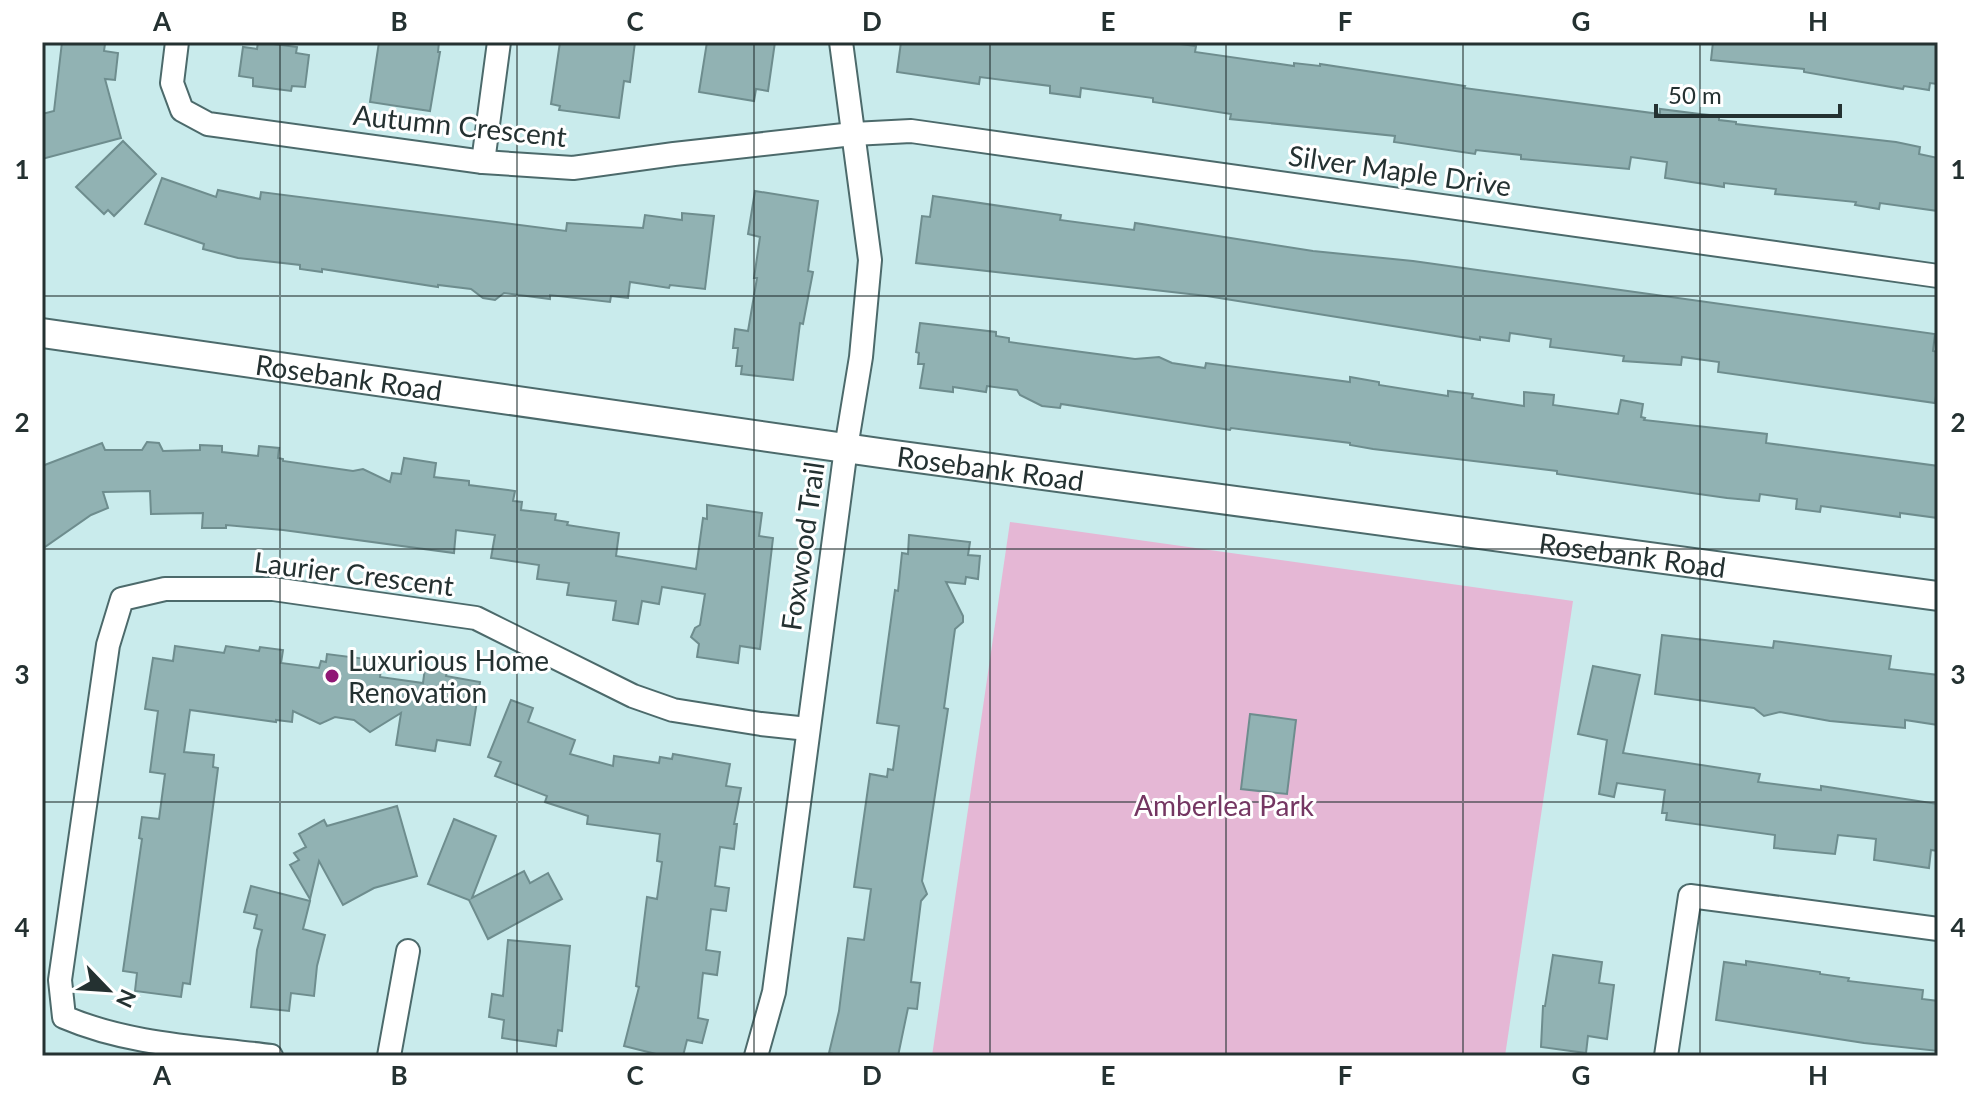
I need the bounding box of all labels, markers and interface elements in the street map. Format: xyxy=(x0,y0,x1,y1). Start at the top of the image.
text: A xyxy=(152,5,172,37)
text: B xyxy=(390,5,408,37)
text: C xyxy=(626,5,644,37)
text: D xyxy=(862,5,882,37)
text: E xyxy=(1101,5,1115,37)
text: F xyxy=(1338,5,1352,37)
text: G xyxy=(1572,5,1590,37)
text: H xyxy=(1808,5,1828,37)
scale bar xyxy=(1656,68,1840,118)
text: 50 m xyxy=(1668,80,1722,109)
street label: Autumn Crescent xyxy=(352,97,568,153)
street label: Silver Maple Drive xyxy=(1286,138,1514,202)
text: 1 xyxy=(14,153,30,185)
text: 1 xyxy=(1950,153,1966,185)
street label: Rosebank Road xyxy=(253,347,444,407)
text: 2 xyxy=(14,406,30,438)
text: 2 xyxy=(1950,406,1966,438)
street label: Rosebank Road xyxy=(895,438,1086,497)
street label: Foxwood Trail xyxy=(773,459,831,633)
street label: Rosebank Road xyxy=(1537,525,1728,584)
street label: Laurier Crescent xyxy=(252,544,456,602)
place label: Luxurious Home Renovation xyxy=(348,643,549,709)
text: 3 xyxy=(14,658,30,690)
text: 3 xyxy=(1950,658,1966,690)
marker: Luxurious Home Renovation xyxy=(323,667,341,685)
park label: Amberlea Park xyxy=(1134,788,1315,822)
text: 4 xyxy=(14,911,30,943)
text: 4 xyxy=(1950,911,1966,943)
north arrow xyxy=(68,950,148,1030)
text: N xyxy=(111,985,142,1012)
text: A xyxy=(152,1059,172,1091)
text: B xyxy=(390,1059,408,1091)
text: C xyxy=(626,1059,644,1091)
text: D xyxy=(862,1059,882,1091)
text: E xyxy=(1101,1059,1115,1091)
text: F xyxy=(1338,1059,1352,1091)
text: G xyxy=(1572,1059,1590,1091)
text: H xyxy=(1808,1059,1828,1091)

